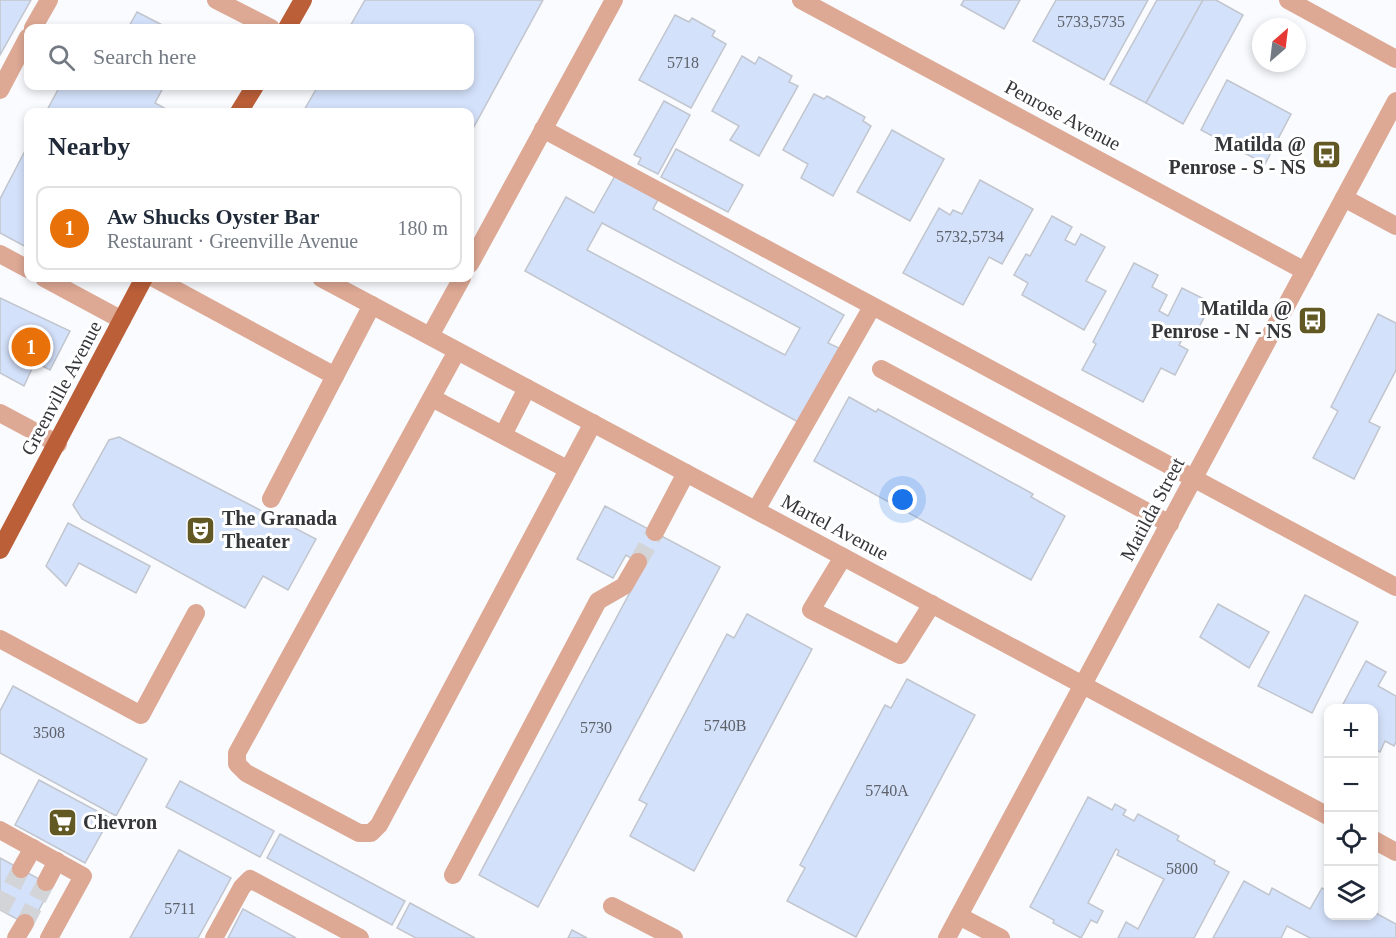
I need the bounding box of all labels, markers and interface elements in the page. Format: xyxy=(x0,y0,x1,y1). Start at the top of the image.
house number: 5733,5735 xyxy=(1057,13,1125,30)
north arrow xyxy=(1252,18,1306,72)
search box xyxy=(24,24,474,90)
icon: search xyxy=(45,41,78,74)
text: Search here xyxy=(93,44,196,69)
house number: 5718 xyxy=(667,54,699,71)
street label: Penrose Avenue xyxy=(1001,75,1125,155)
text: Nearby xyxy=(48,132,130,161)
place label: Matilda @ Penrose - S - NS xyxy=(1169,133,1306,178)
bus stop icon: Matilda @ Penrose - S - NS xyxy=(1311,139,1343,171)
text: Aw Shucks Oyster Bar xyxy=(107,204,319,229)
text: 1 xyxy=(65,217,75,239)
text: 180 m xyxy=(397,217,448,239)
house number: 5732,5734 xyxy=(936,228,1004,245)
text: Restaurant · Greenville Avenue xyxy=(107,230,358,252)
place label: Matilda @ Penrose - N - NS xyxy=(1151,297,1292,342)
bus stop icon: Matilda @ Penrose - N - NS xyxy=(1297,304,1329,336)
street label: Greenville Avenue xyxy=(16,317,106,459)
pin: 1 xyxy=(12,324,51,370)
street label: Matilda Street xyxy=(1116,453,1189,564)
your location xyxy=(888,485,917,514)
street label: Martel Avenue xyxy=(778,490,892,564)
place label: The Granada Theater xyxy=(222,507,337,552)
theatre icon: The Granada Theater xyxy=(185,514,217,546)
map controls xyxy=(1324,704,1378,920)
button: + xyxy=(1324,704,1378,758)
house number: 5740B xyxy=(704,717,746,734)
house number: 5730 xyxy=(580,719,612,736)
house number: 3508 xyxy=(33,724,65,741)
button: − xyxy=(1324,758,1378,812)
house number: 5740A xyxy=(865,782,909,799)
supermarket icon: Chevron xyxy=(46,806,78,838)
place label: Chevron xyxy=(83,811,157,833)
button: locate xyxy=(1324,812,1378,866)
house number: 5800 xyxy=(1166,860,1198,877)
button: layers xyxy=(1324,866,1378,920)
house number: 5711 xyxy=(164,900,196,917)

